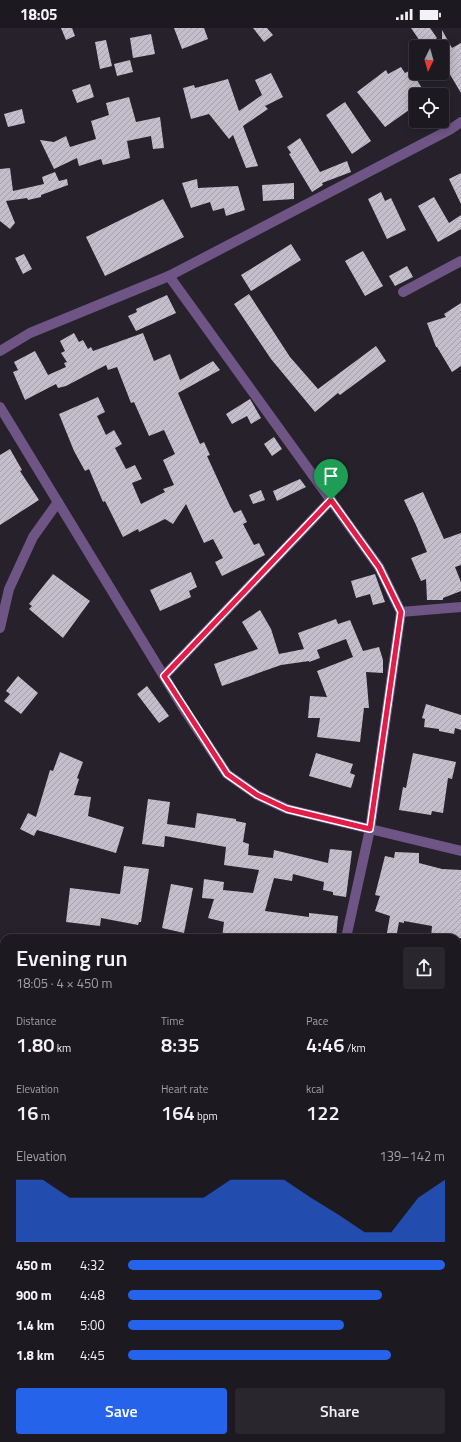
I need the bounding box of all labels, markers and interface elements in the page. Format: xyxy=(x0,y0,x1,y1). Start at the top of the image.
text: 18:05 xyxy=(20,3,57,26)
north arrow xyxy=(409,40,449,80)
map controls xyxy=(409,40,449,128)
button: locate xyxy=(409,88,449,128)
pin xyxy=(314,459,348,500)
icon: arrive xyxy=(320,465,342,487)
text: Evening run xyxy=(16,941,127,975)
button: share xyxy=(403,947,445,989)
text: 18:05 · 4 × 450 m xyxy=(16,973,112,993)
text: Distance xyxy=(16,1013,56,1029)
text: Time xyxy=(161,1013,184,1029)
text: Pace xyxy=(306,1013,328,1029)
text: 1.80 xyxy=(16,1029,54,1060)
text: 8:35 xyxy=(161,1029,199,1060)
text: 4:46 xyxy=(306,1029,344,1060)
text: km xyxy=(54,1040,71,1056)
text: /km xyxy=(344,1040,366,1056)
text: Elevation xyxy=(16,1081,59,1097)
text: Heart rate xyxy=(161,1081,208,1097)
text: kcal xyxy=(306,1081,324,1097)
text: 16 xyxy=(16,1097,38,1128)
text: 164 xyxy=(161,1097,195,1128)
text: 122 xyxy=(306,1097,340,1128)
text: m xyxy=(38,1108,50,1124)
text: bpm xyxy=(195,1108,218,1124)
text: Elevation xyxy=(16,1146,67,1166)
text: 139–142 m xyxy=(379,1146,445,1166)
text: 450 m xyxy=(16,1255,52,1275)
text: 4:32 xyxy=(80,1255,105,1275)
text: 900 m xyxy=(16,1285,52,1305)
text: 4:48 xyxy=(80,1285,105,1305)
text: 1.4 km xyxy=(16,1315,54,1335)
text: 5:00 xyxy=(80,1315,105,1335)
text: 1.8 km xyxy=(16,1345,54,1365)
text: 4:45 xyxy=(80,1345,105,1365)
button: Save xyxy=(16,1388,227,1434)
button: Share xyxy=(235,1388,445,1434)

